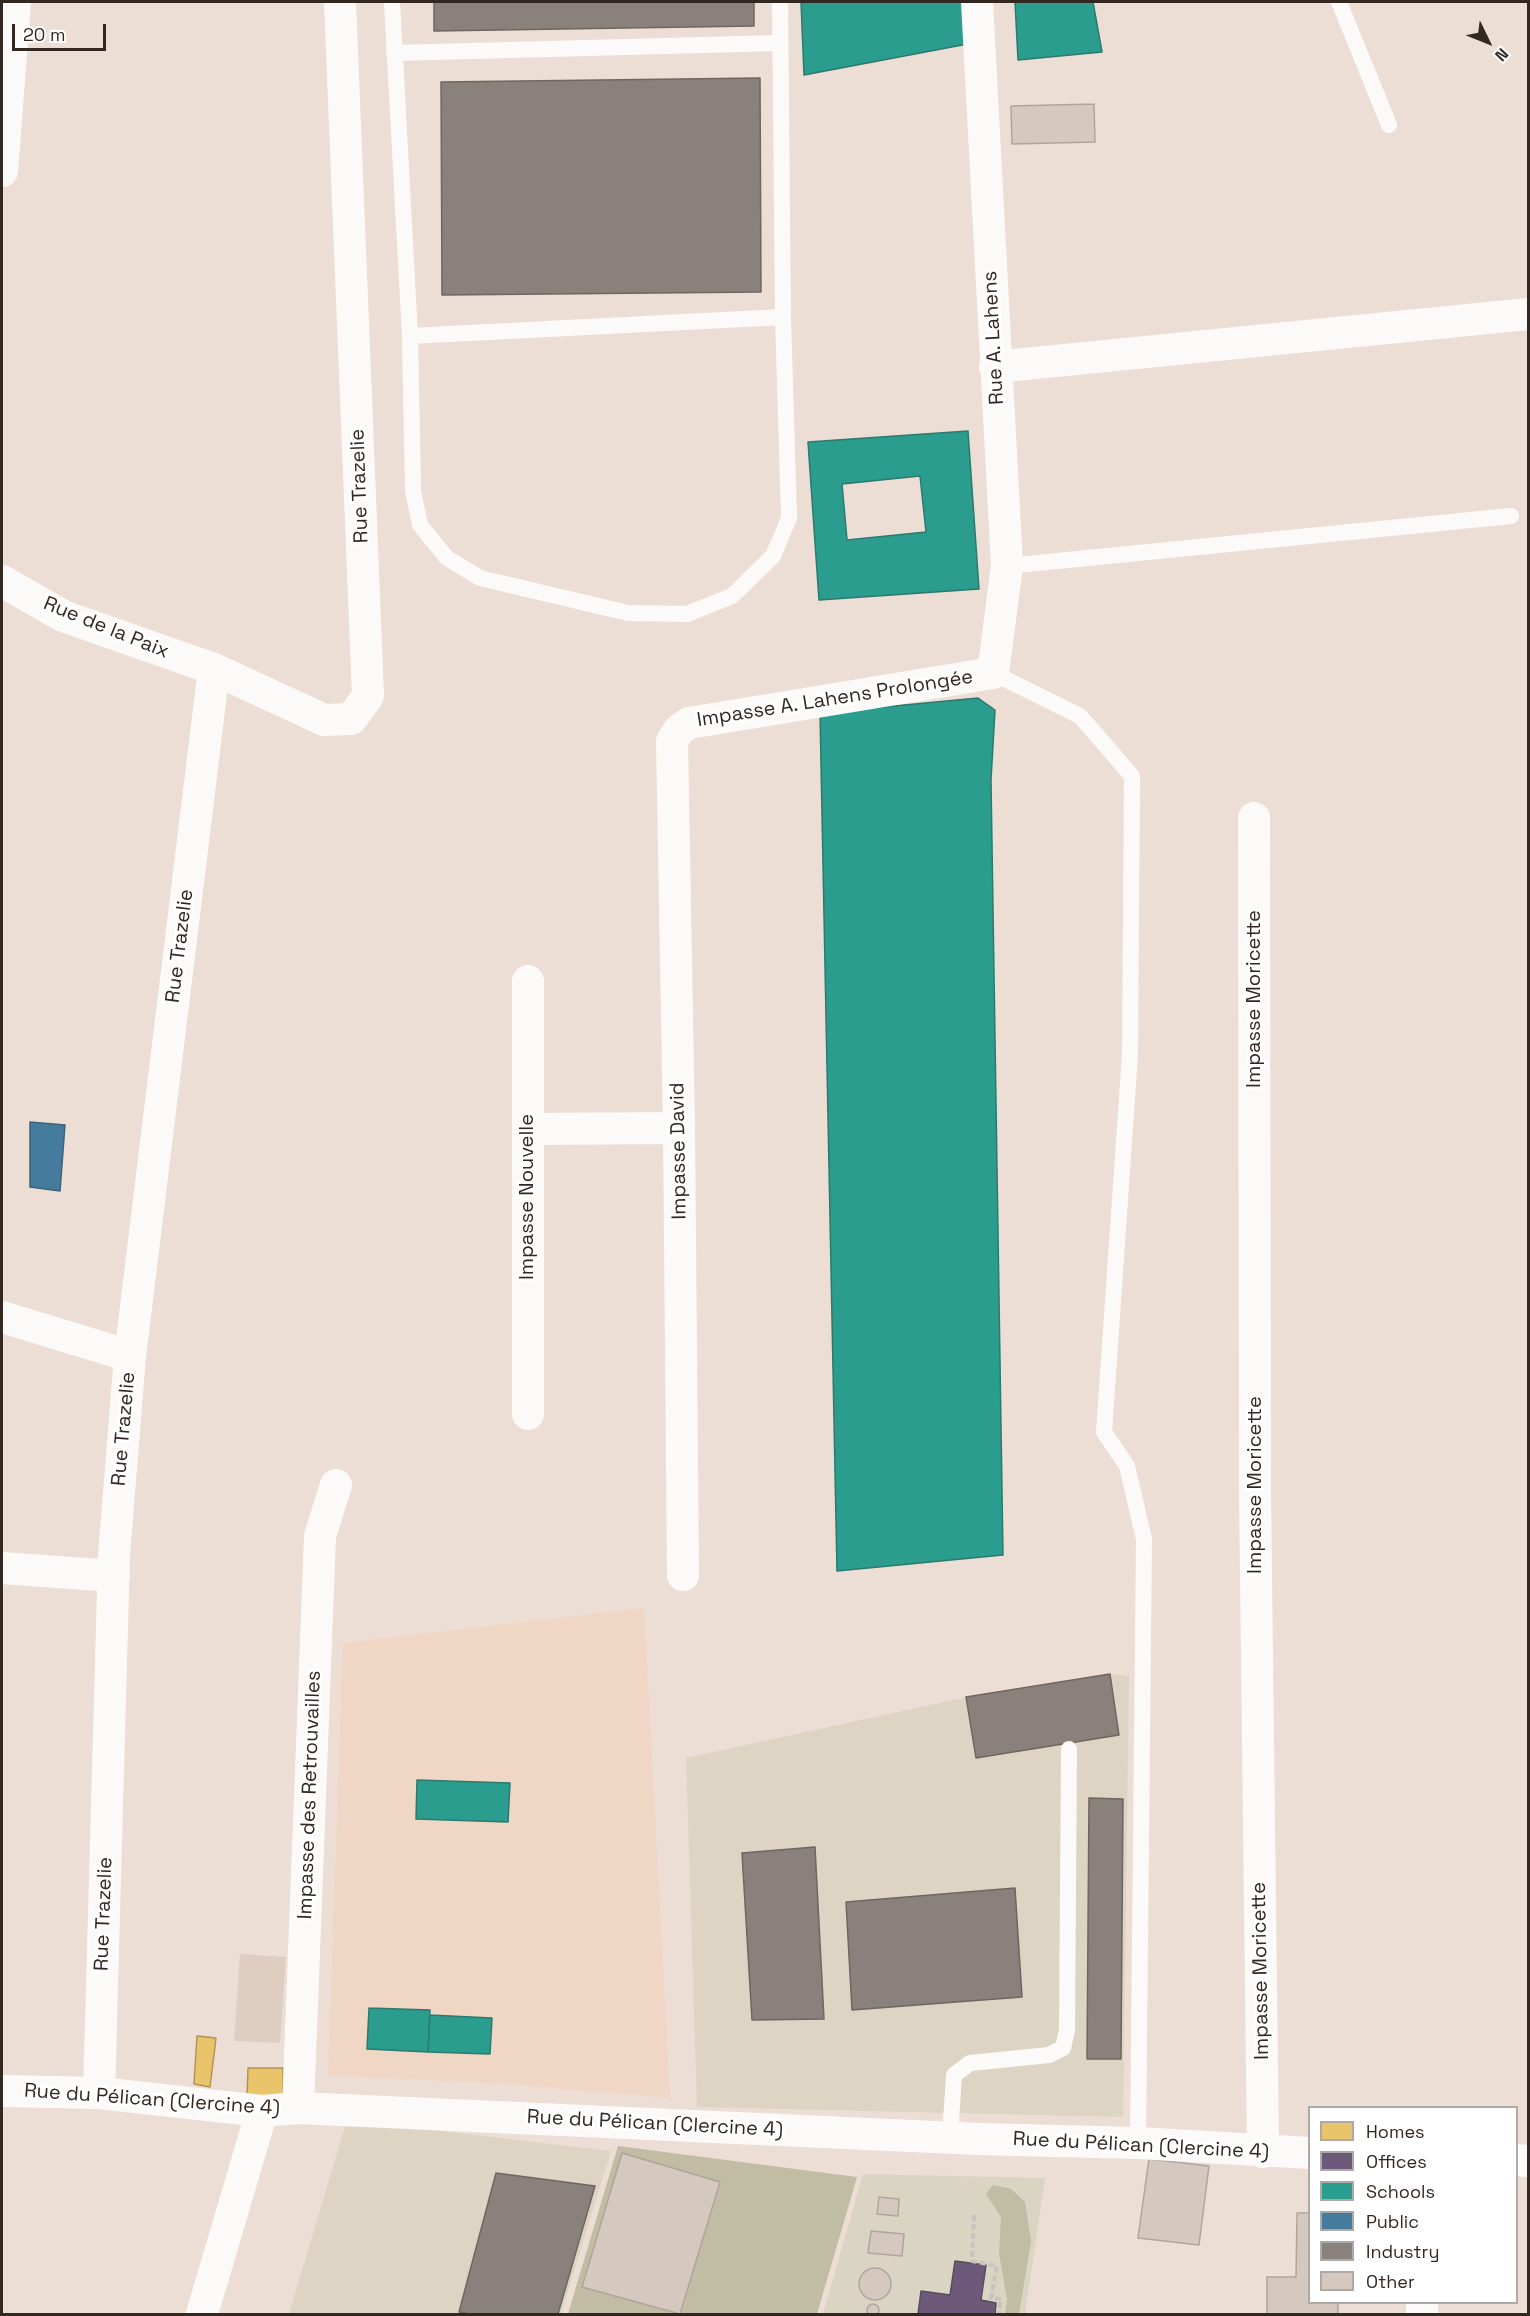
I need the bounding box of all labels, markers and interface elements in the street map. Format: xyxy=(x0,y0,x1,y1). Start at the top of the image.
scale bar xyxy=(15,12,110,50)
north arrow xyxy=(1458,12,1518,72)
text: 20 m xyxy=(23,23,66,46)
text: N xyxy=(1490,44,1513,66)
street label: Rue A. Lahens xyxy=(979,270,1009,406)
street label: Rue Trazelie xyxy=(346,428,374,544)
street label: Rue de la Paix xyxy=(40,592,172,664)
street label: Impasse A. Lahens Prolongée xyxy=(695,665,975,733)
street label: Rue Trazelie xyxy=(161,888,199,1004)
street label: Impasse Moricette xyxy=(1243,910,1267,1088)
street label: Impasse David xyxy=(666,1082,692,1220)
street label: Impasse Nouvelle xyxy=(516,1114,540,1280)
street label: Rue Trazelie xyxy=(107,1371,141,1487)
street label: Impasse Moricette xyxy=(1244,1396,1268,1574)
street label: Impasse des Retrouvailles xyxy=(294,1670,326,1920)
street label: Rue Trazelie xyxy=(90,1856,118,1972)
street label: Impasse Moricette xyxy=(1247,1882,1275,2060)
street label: Rue du Pélican (Clercine 4) xyxy=(23,2079,281,2121)
street label: Rue du Pélican (Clercine 4) xyxy=(526,2105,784,2143)
legend xyxy=(1308,2106,1518,2304)
text: Homes xyxy=(1366,2120,1425,2143)
street label: Rue du Pélican (Clercine 4) xyxy=(1012,2127,1270,2165)
text: Offices xyxy=(1366,2150,1427,2173)
text: Schools xyxy=(1366,2180,1435,2203)
text: Public xyxy=(1366,2210,1419,2233)
text: Industry xyxy=(1366,2240,1439,2263)
text: Other xyxy=(1366,2270,1415,2293)

